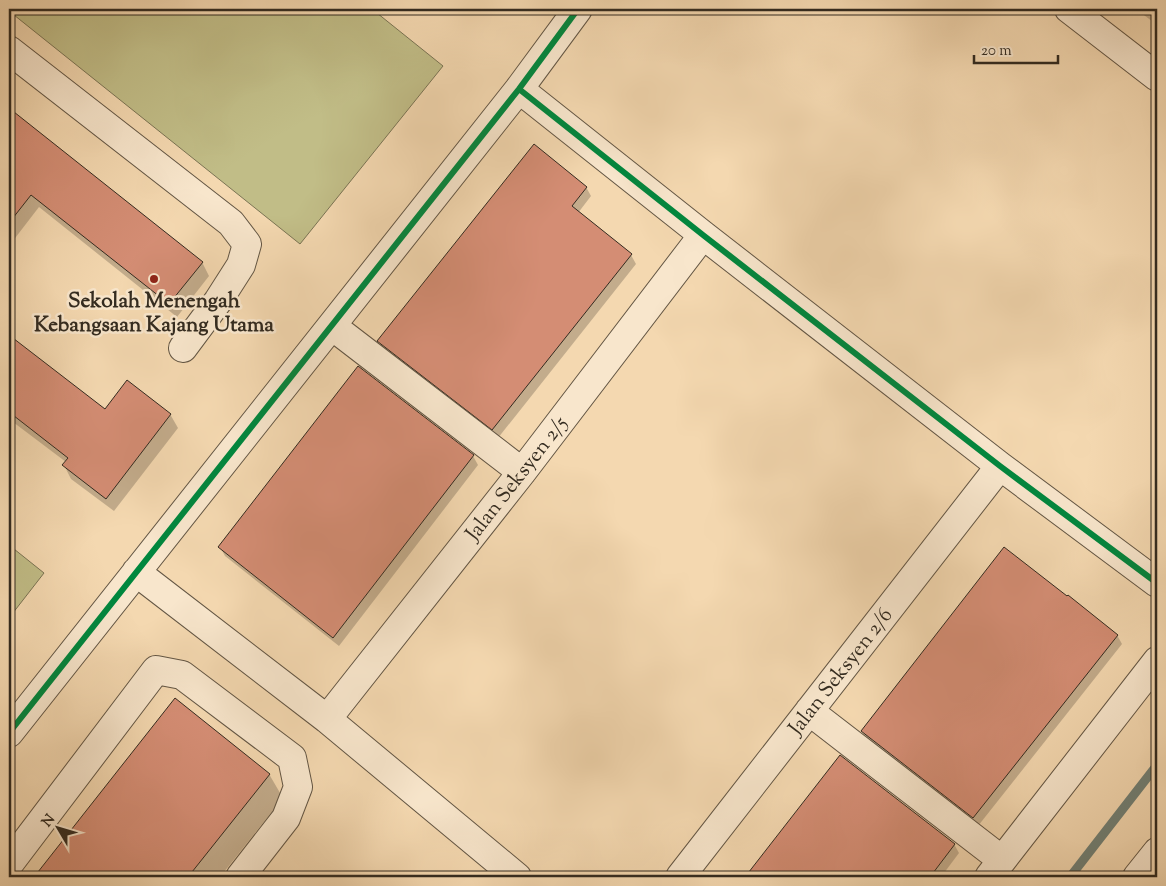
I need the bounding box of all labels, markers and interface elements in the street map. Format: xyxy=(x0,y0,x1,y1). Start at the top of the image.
scale bar xyxy=(974,32,1057,64)
text: 20 m xyxy=(981,41,1012,62)
marker: Sekolah Menengah Kebangsaan Kajang Utama xyxy=(148,273,160,285)
place label: Sekolah Menengah Kebangsaan Kajang Utama xyxy=(34,287,274,341)
street label: Jalan Seksyen 2/5 xyxy=(459,410,576,549)
street label: Jalan Seksyen 2/6 xyxy=(782,602,901,743)
north arrow xyxy=(32,804,82,854)
text: N xyxy=(38,811,61,832)

